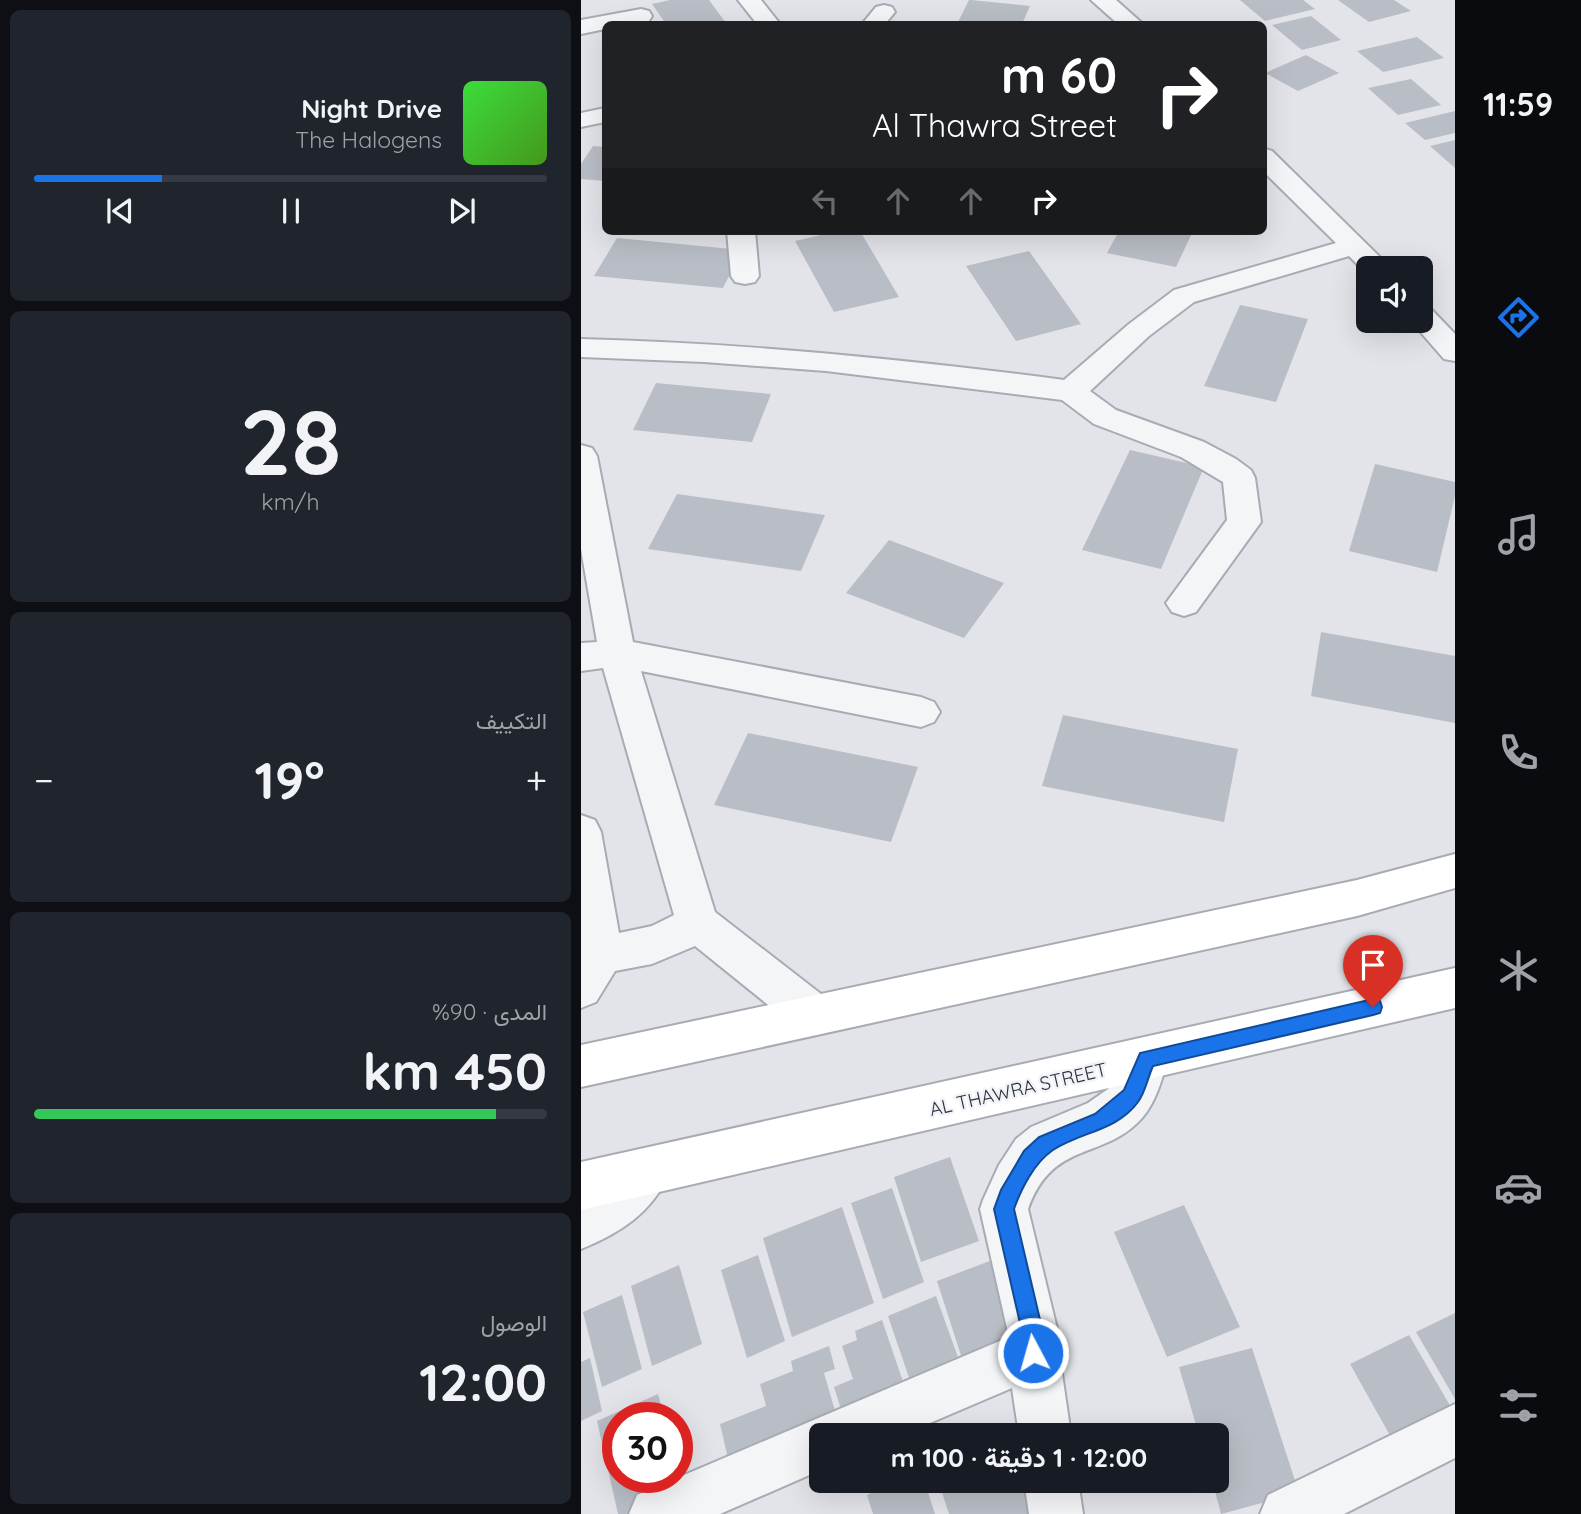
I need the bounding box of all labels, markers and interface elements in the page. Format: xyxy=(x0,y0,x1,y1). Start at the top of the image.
text: 60 m xyxy=(1001,44,1117,105)
icon: right xyxy=(1141,49,1232,140)
text: 11:59 xyxy=(1483,84,1553,124)
text: Night Drive xyxy=(301,92,442,125)
text: Al Thawra Street xyxy=(872,105,1117,145)
text: The Halogens xyxy=(295,125,442,154)
icon: left xyxy=(806,182,844,220)
icon: ahead xyxy=(879,182,917,220)
icon: ahead xyxy=(952,182,990,220)
icon: right xyxy=(1025,182,1063,220)
icon: previous xyxy=(101,192,139,230)
icon: pause xyxy=(272,192,310,230)
icon: next xyxy=(443,192,481,230)
map controls xyxy=(1356,256,1433,333)
button: sound xyxy=(1356,256,1433,333)
icon: directions xyxy=(1494,293,1543,342)
text: 28 xyxy=(240,384,341,498)
text: km/h xyxy=(261,487,320,516)
icon: music xyxy=(1494,510,1543,559)
text: التكييف xyxy=(476,706,547,735)
icon: phone xyxy=(1494,728,1543,777)
text: 19° xyxy=(255,747,325,812)
text: − xyxy=(34,756,54,804)
text: + xyxy=(526,756,547,804)
pin xyxy=(1343,935,1403,1007)
icon: arrive xyxy=(1354,946,1392,984)
icon: climate xyxy=(1494,946,1543,995)
text: المدى · 90% xyxy=(432,997,547,1026)
text: 450 km xyxy=(362,1038,547,1103)
street label: AL THAWRA STREET xyxy=(927,1057,1109,1121)
icon: car xyxy=(1494,1163,1543,1212)
text: الوصول xyxy=(481,1308,547,1337)
position arrow xyxy=(996,1316,1070,1390)
text: 12:00 xyxy=(419,1349,547,1414)
icon: filters xyxy=(1494,1381,1543,1430)
speed limit sign: 30 xyxy=(602,1402,693,1493)
text: 12:00 · 1 دقيقة · 100 m xyxy=(891,1441,1147,1474)

